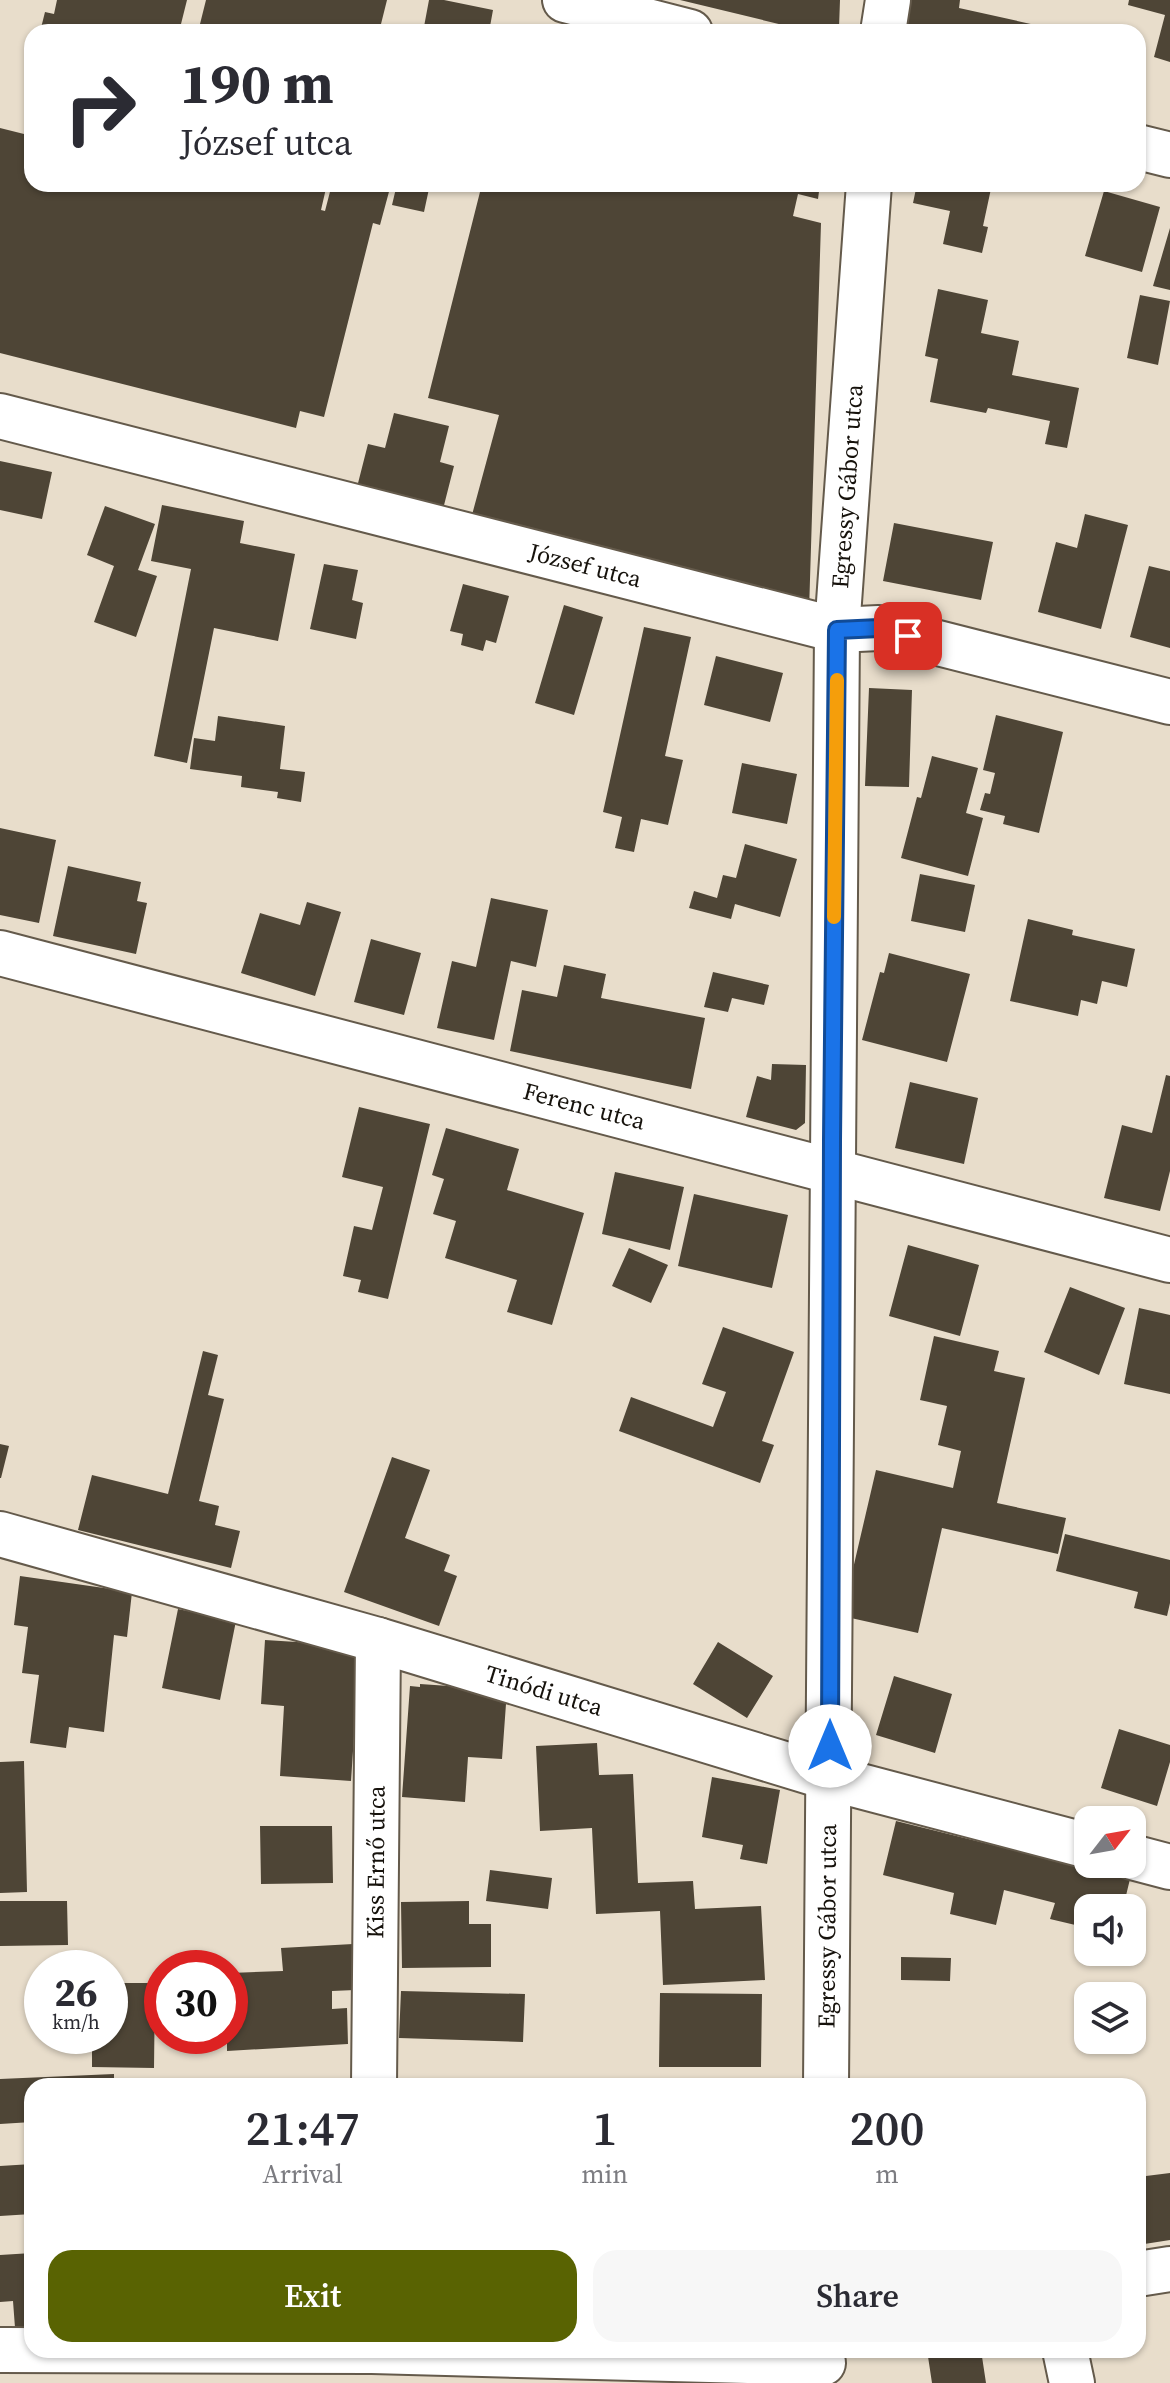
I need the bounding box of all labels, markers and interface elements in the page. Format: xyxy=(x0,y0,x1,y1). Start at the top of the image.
text: 190 m xyxy=(180,45,334,122)
icon: right xyxy=(48,56,152,160)
text: József utca xyxy=(180,118,352,167)
street label: Egressy Gábor utca xyxy=(823,382,871,590)
street label: József utca xyxy=(525,535,646,596)
pin xyxy=(874,602,942,670)
icon: arrive xyxy=(886,614,930,658)
street label: Ferenc utca xyxy=(520,1074,650,1138)
street label: Tinódi utca xyxy=(481,1657,608,1724)
position arrow xyxy=(788,1704,872,1788)
street label: Kiss Ernő utca xyxy=(358,1784,393,1939)
north arrow xyxy=(1074,1806,1146,1878)
map controls xyxy=(1074,1806,1146,2054)
street label: Egressy Gábor utca xyxy=(809,1823,844,2028)
button: sound xyxy=(1074,1894,1146,1966)
speed limit sign: 30 xyxy=(144,1950,248,2054)
text: 26 xyxy=(54,1965,98,2019)
button: layers xyxy=(1074,1982,1146,2054)
text: km/h xyxy=(52,2008,100,2036)
text: 21:47 xyxy=(245,2095,360,2161)
text: 1 xyxy=(592,2095,617,2161)
text: 200 xyxy=(850,2095,924,2161)
text: Arrival xyxy=(262,2156,343,2192)
text: min xyxy=(581,2156,628,2192)
text: m xyxy=(875,2156,899,2192)
button: Exit xyxy=(48,2250,577,2342)
button: Share xyxy=(593,2250,1122,2342)

